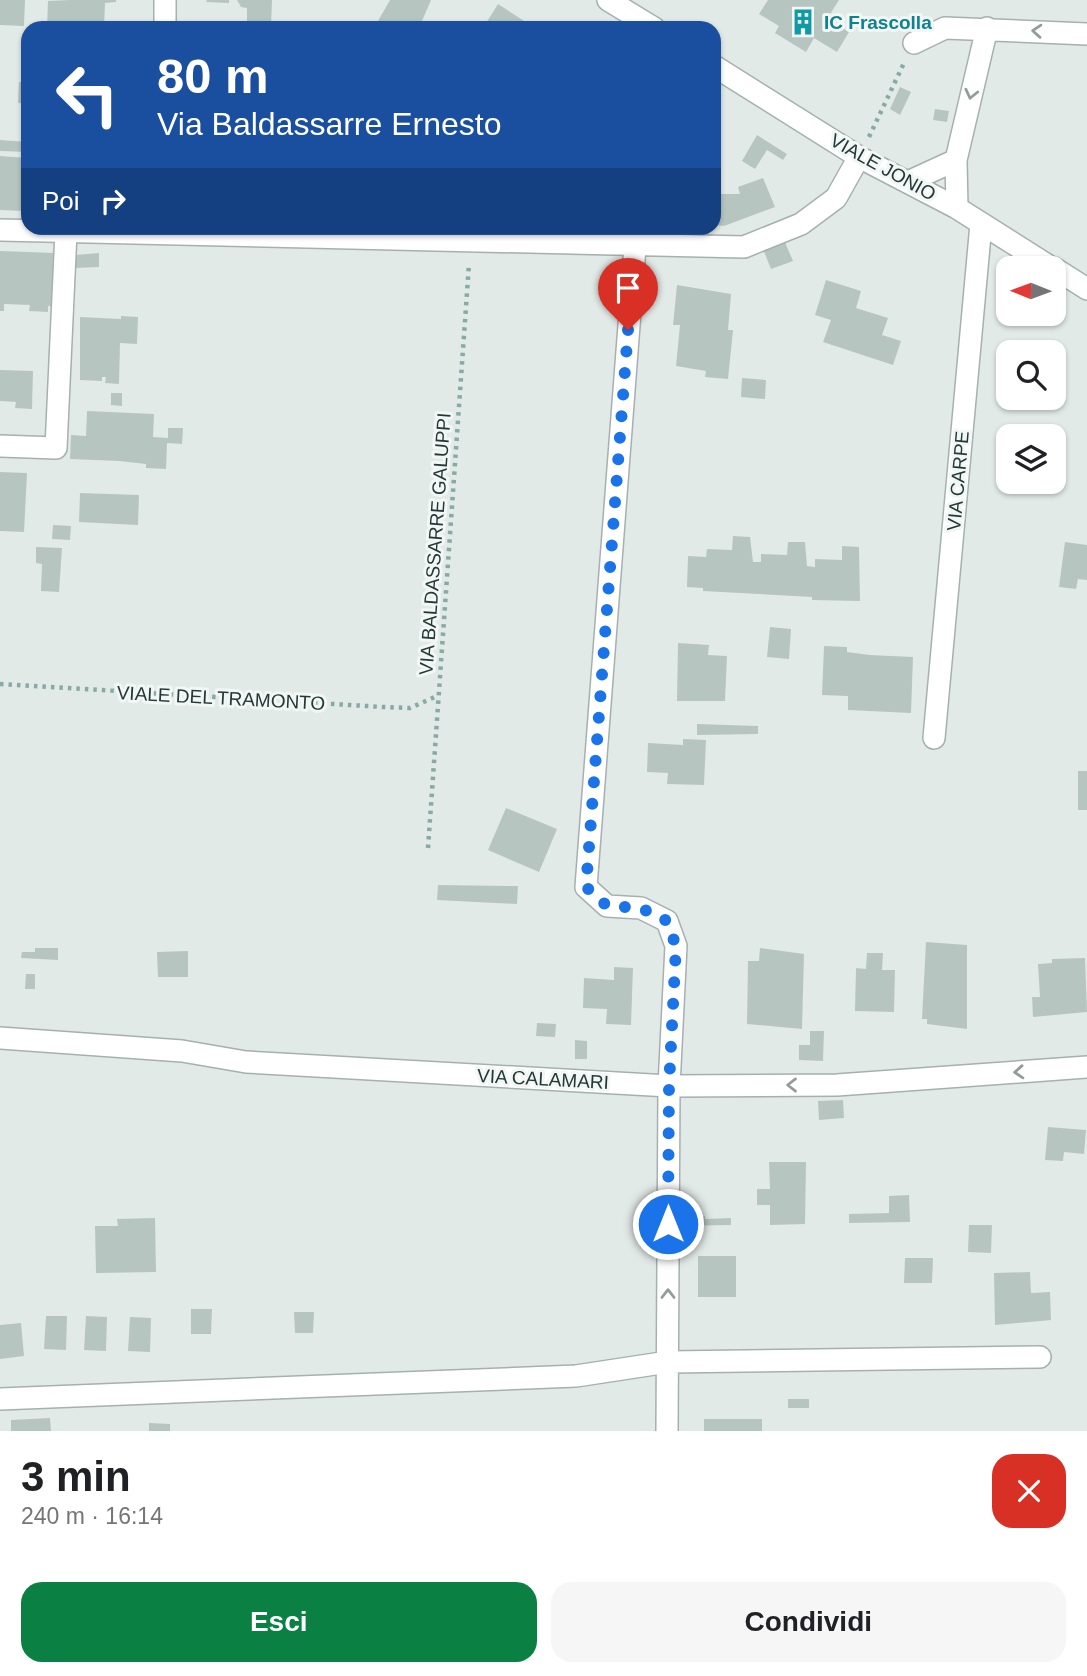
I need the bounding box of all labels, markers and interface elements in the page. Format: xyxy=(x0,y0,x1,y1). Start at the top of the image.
building icon: IC Frascolla xyxy=(788,7,818,37)
place label: IC Frascolla xyxy=(824,12,932,33)
one-way arrow xyxy=(1031,24,1042,39)
icon: left xyxy=(42,49,133,140)
text: 80 m xyxy=(157,49,269,103)
one-way arrow xyxy=(965,88,980,100)
text: Via Baldassarre Ernesto xyxy=(157,106,501,142)
street label: VIALE JONIO xyxy=(827,129,939,205)
icon: right xyxy=(94,182,132,220)
text: Poi xyxy=(42,186,80,216)
north arrow xyxy=(996,256,1066,326)
map controls xyxy=(996,256,1066,494)
pin xyxy=(598,258,658,330)
icon: arrive xyxy=(609,269,647,307)
button: search xyxy=(996,340,1066,410)
street label: VIA BALDASSARRE GALUPPI xyxy=(415,412,455,676)
button: layers xyxy=(996,424,1066,494)
street label: VIA CARPE xyxy=(943,430,973,532)
street label: VIALE DEL TRAMONTO xyxy=(116,682,326,714)
one-way arrow xyxy=(1013,1064,1024,1079)
street label: VIA CALAMARI xyxy=(477,1065,609,1093)
one-way arrow xyxy=(786,1077,797,1093)
position arrow xyxy=(631,1187,705,1261)
one-way arrow xyxy=(660,1288,676,1299)
text: 3 min xyxy=(21,1453,131,1500)
button: close xyxy=(992,1454,1066,1528)
text: 240 m · 16:14 xyxy=(21,1503,163,1529)
button: Esci xyxy=(21,1582,537,1662)
button: Condividi xyxy=(551,1582,1066,1662)

